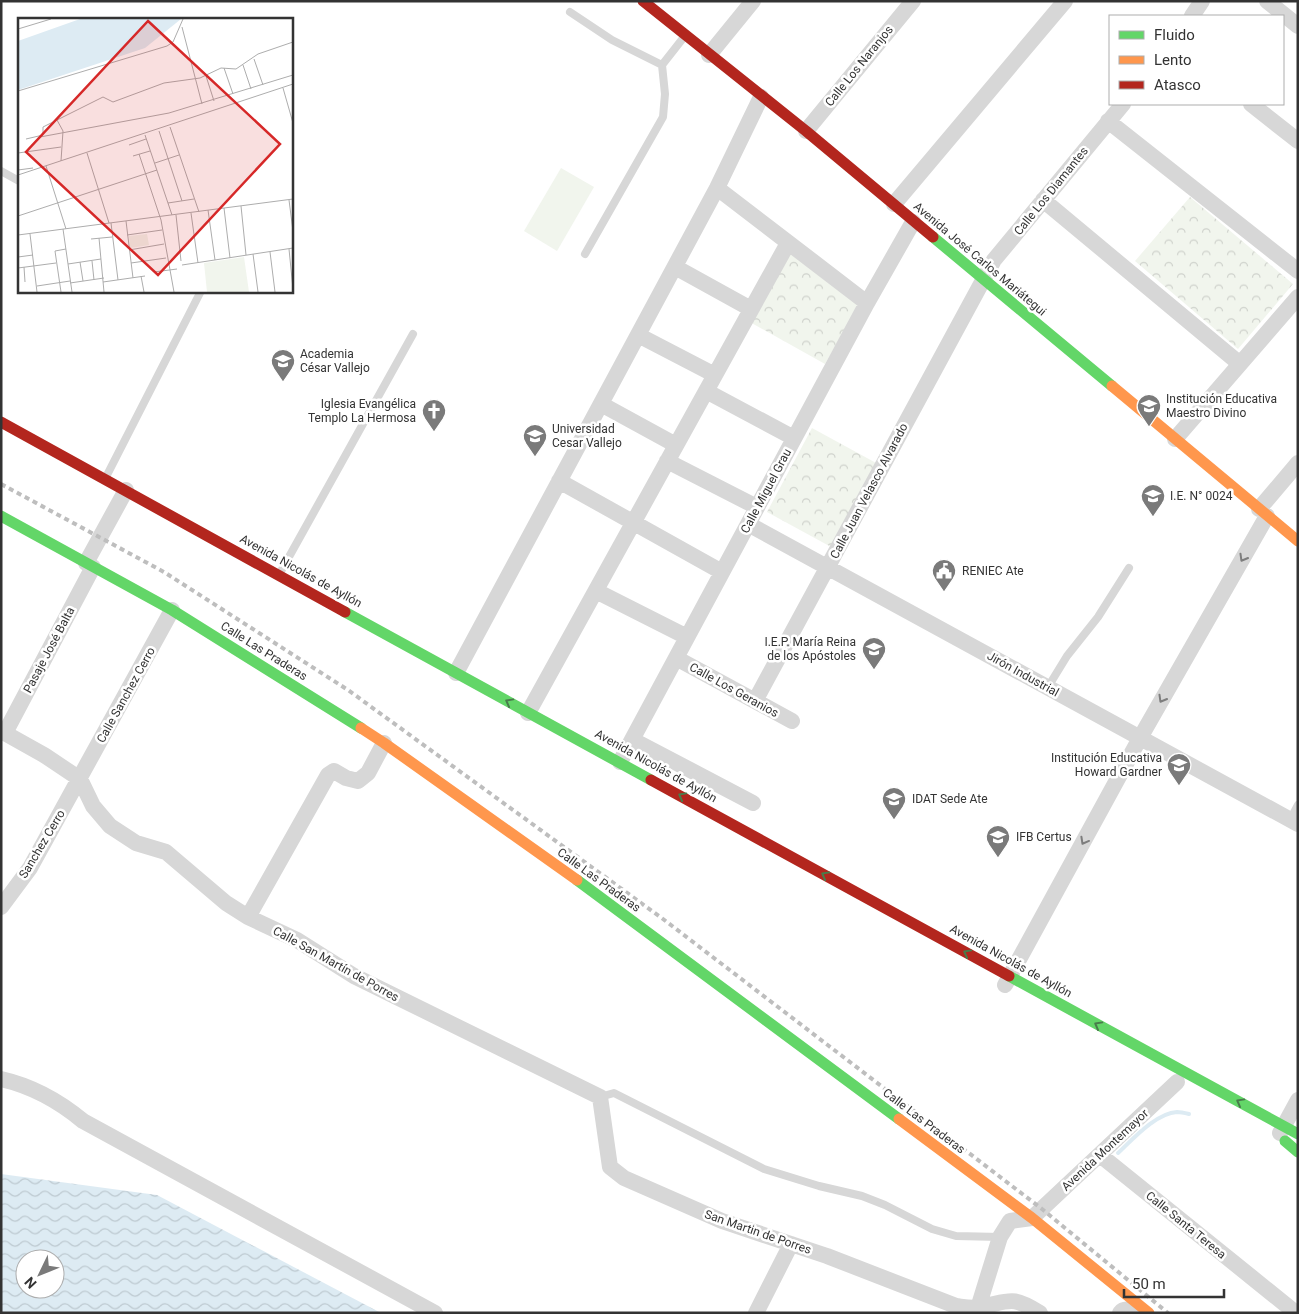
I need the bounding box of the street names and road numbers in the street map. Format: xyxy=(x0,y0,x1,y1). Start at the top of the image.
street label: Calle Los Naranjos xyxy=(822,23,896,109)
street label: Calle Los Diamantes xyxy=(1011,144,1091,238)
street label: Avenida José Carlos Mariátegui xyxy=(911,199,1049,319)
street label: Calle Juan Velasco Alvarado xyxy=(827,421,911,561)
street label: Calle Miguel Grau xyxy=(738,446,794,536)
street label: Avenida Nicolás de Ayllón xyxy=(238,532,364,610)
street label: Pasaje José Balta xyxy=(20,605,78,695)
street label: Calle Las Praderas xyxy=(218,619,310,683)
street label: Calle Sanchez Cerro xyxy=(94,645,158,745)
street label: Jirón Industrial xyxy=(985,649,1061,699)
street label: Calle Los Geranios xyxy=(687,660,781,720)
street label: Avenida Nicolás de Ayllón xyxy=(593,727,719,805)
street label: Sanchez Cerro xyxy=(16,807,68,881)
street label: Calle Las Praderas xyxy=(555,845,643,915)
street label: Avenida Nicolás de Ayllón xyxy=(948,922,1074,1000)
street label: Calle San Martín de Porres xyxy=(271,924,401,1004)
street label: Calle Las Praderas xyxy=(880,1086,968,1156)
street label: Avenida Montemayor xyxy=(1059,1106,1151,1194)
street label: Calle Santa Teresa xyxy=(1143,1188,1229,1262)
street label: San Martin de Porres xyxy=(703,1207,813,1257)

